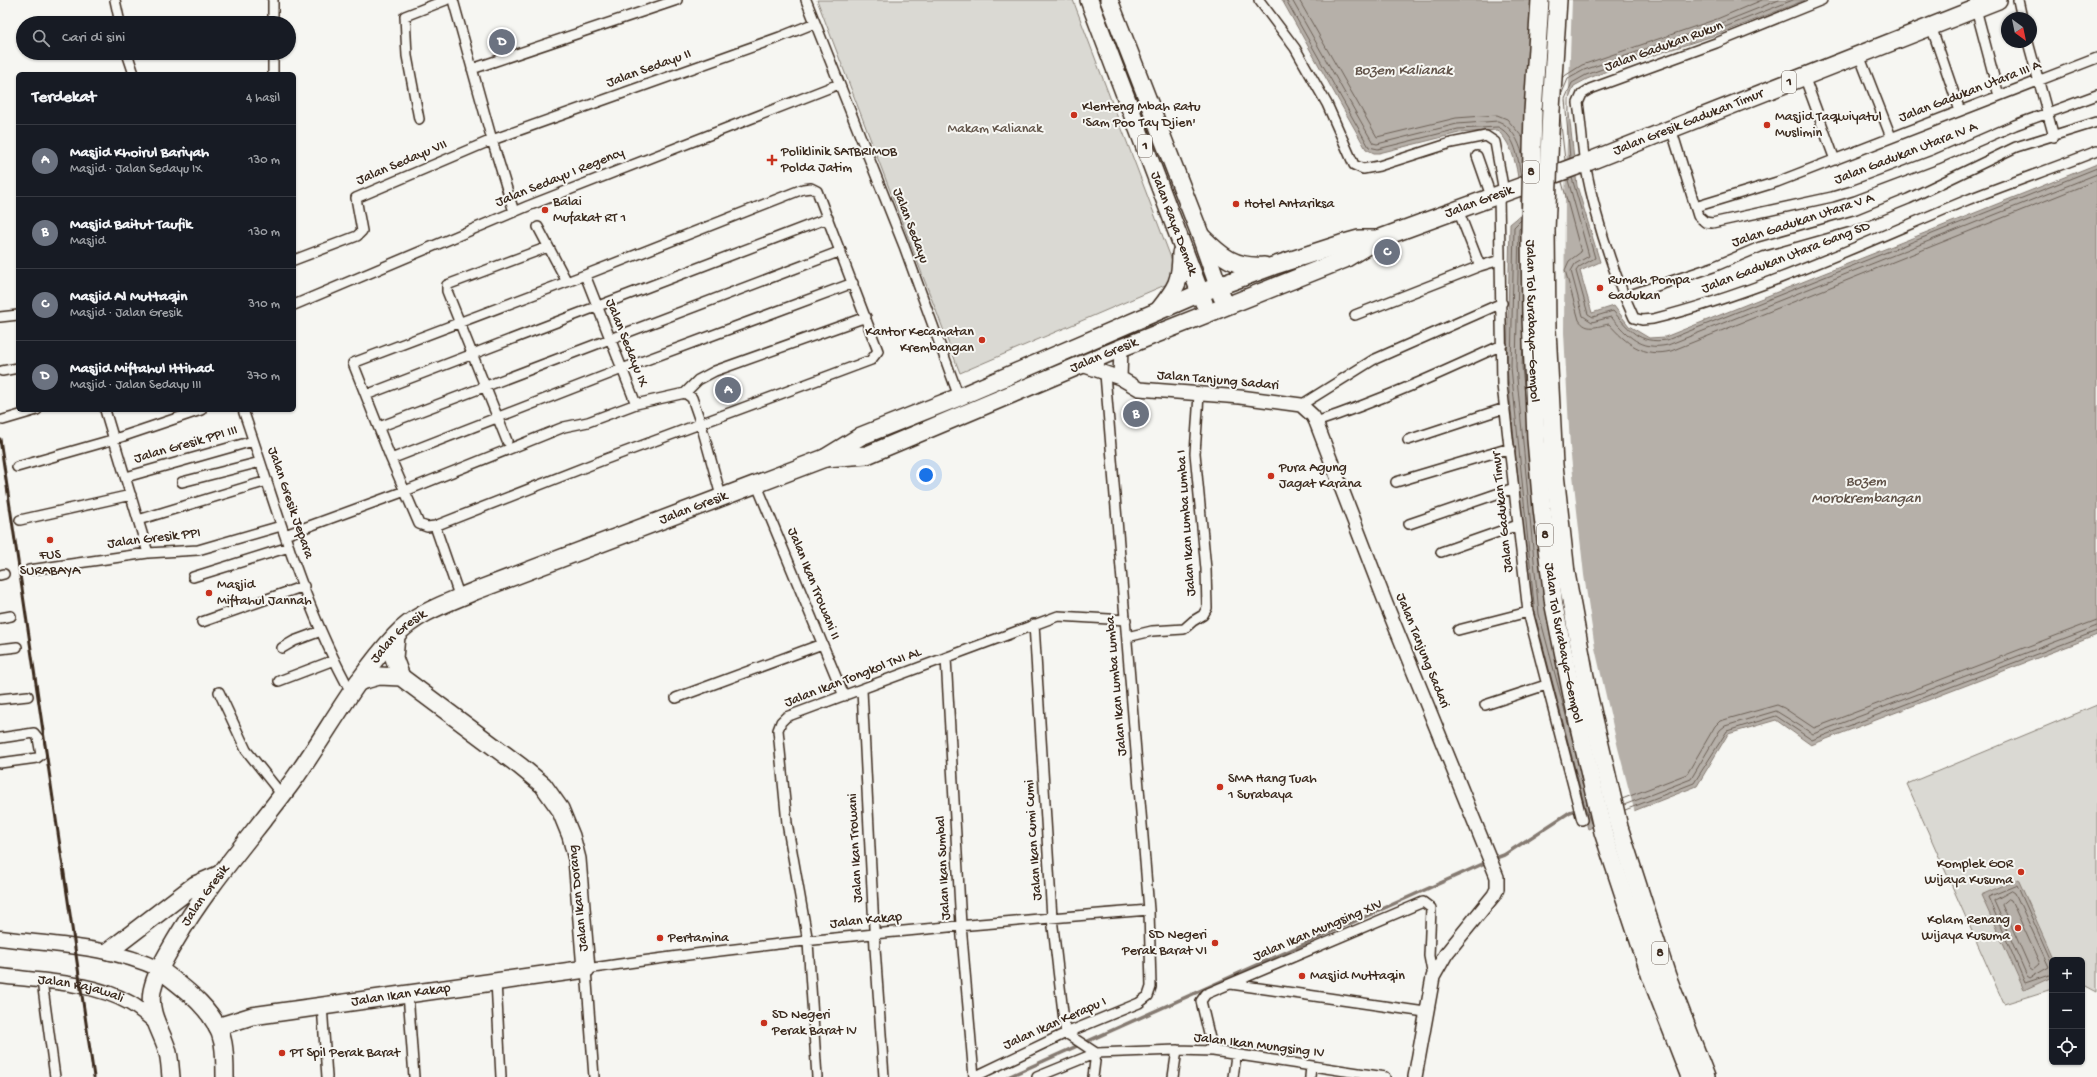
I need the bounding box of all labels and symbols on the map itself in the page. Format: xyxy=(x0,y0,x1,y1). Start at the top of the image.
north arrow xyxy=(2001,12,2037,48)
street label: Jalan Gadukan Rukun xyxy=(1602,18,1726,76)
pin: D xyxy=(489,27,515,57)
street label: Jalan Sedayu II xyxy=(604,46,694,92)
street label: Jalan Gadukan Utara III A xyxy=(1897,57,2044,127)
water label: Bozem Kalianak xyxy=(1354,62,1453,80)
road number: 1 xyxy=(1782,71,1796,93)
street label: Jalan Gresik Gadukan Timur xyxy=(1611,84,1767,160)
place label: Klenteng Mbah Ratu 'Sam Poo Tay Djien' xyxy=(1082,99,1201,132)
place label: Masjid Taqwiyatul Muslimin xyxy=(1775,109,1882,142)
marker: Klenteng Mbah Ratu 'Sam Poo Tay Djien' xyxy=(1069,110,1079,120)
street label: Jalan Gadukan Utara IV A xyxy=(1832,119,1981,189)
marker: Masjid Taqwiyatul Muslimin xyxy=(1762,120,1772,130)
park label: Makam Kalianak xyxy=(948,121,1044,138)
road number: 1 xyxy=(1138,135,1152,157)
street label: Jalan Sedayu VII xyxy=(354,136,450,190)
street label: Jalan Sedayu I Regency xyxy=(493,144,627,212)
place label: Poliklinik SATBRIMOB Polda Jatim xyxy=(780,144,898,177)
marker: Poliklinik SATBRIMOB Polda Jatim xyxy=(766,154,778,166)
road number: 8 xyxy=(1523,161,1539,183)
street label: Jalan Raya Demak xyxy=(1146,169,1202,279)
street label: Jalan Gresik xyxy=(1443,181,1517,222)
street label: Jalan Sedayu xyxy=(888,186,932,266)
street label: Jalan Gadukan Utara V A xyxy=(1730,190,1877,252)
place label: Balai Mufakat RT 1 xyxy=(552,194,626,227)
place label: Hotel Antariksa xyxy=(1244,196,1335,213)
marker: Hotel Antariksa xyxy=(1231,199,1241,209)
marker: Balai Mufakat RT 1 xyxy=(540,205,550,215)
street label: Jalan Gadukan Utara Gang SD xyxy=(1699,218,1873,298)
pin: C xyxy=(1374,237,1400,267)
street label: Jalan Tol Surabaya–Gempol xyxy=(1522,240,1543,403)
place label: Rumah Pompa Gadukan xyxy=(1608,272,1691,305)
marker: Rumah Pompa Gadukan xyxy=(1595,283,1605,293)
street label: Jalan Sedayu IX xyxy=(601,297,652,390)
place label: Kantor Kecamatan Krembangan xyxy=(865,324,974,357)
street label: Jalan Gresik xyxy=(1067,333,1142,377)
marker: Kantor Kecamatan Krembangan xyxy=(977,335,987,345)
street label: Jalan Tanjung Sadari xyxy=(1156,367,1280,395)
pin: A xyxy=(715,375,741,405)
pin: B xyxy=(1123,399,1149,429)
street label: Jalan Gresik PPI III xyxy=(132,422,240,468)
street label: Jalan Gresik Jepara xyxy=(263,445,317,562)
street label: Jalan Ikan Lumba Lumba I xyxy=(1173,449,1201,597)
street label: Jalan Gadukan Timur xyxy=(1488,450,1518,573)
place label: Pura Agung Jagat Karana xyxy=(1278,460,1363,493)
your location xyxy=(916,465,936,485)
marker: Pura Agung Jagat Karana xyxy=(1266,471,1276,481)
water label: Bozem Morokrembangan xyxy=(1811,473,1921,508)
street label: Jalan Gresik xyxy=(657,487,731,529)
road number: 8 xyxy=(1537,524,1553,546)
street label: Jalan Gresik PPI xyxy=(107,525,201,553)
street label: Jalan Ikan Trowani II xyxy=(783,525,843,643)
marker: FUS SURABAYA xyxy=(45,535,55,545)
place label: FUS SURABAYA xyxy=(20,547,81,580)
street label: Jalan Tol Surabaya–Gempol xyxy=(1540,562,1586,725)
place label: Masjid Miftahul Jannah xyxy=(217,577,312,610)
marker: Masjid Miftahul Jannah xyxy=(204,588,214,598)
street label: Jalan Tanjung Sadari xyxy=(1391,591,1453,711)
street label: Jalan Gresik xyxy=(367,605,431,667)
street label: Jalan Ikan Lumba Lumba xyxy=(1102,614,1132,757)
street label: Jalan Ikan Tongkol TNI AL xyxy=(782,644,925,712)
place label: SMA Hang Tuah 1 Surabaya xyxy=(1227,771,1317,804)
street label: Jalan Ikan Cumi Cumi xyxy=(1021,779,1047,901)
marker: SMA Hang Tuah 1 Surabaya xyxy=(1215,782,1225,792)
street label: Jalan Ikan Trowani xyxy=(845,793,867,903)
street label: Jalan Ikan Sumbal xyxy=(933,815,955,921)
street label: Jalan Ikan Dorang xyxy=(565,844,593,952)
place label: Komplek GOR Wijaya Kusuma xyxy=(1925,856,2014,889)
street label: Jalan Gresik xyxy=(178,860,234,929)
marker: Komplek GOR Wijaya Kusuma xyxy=(2016,867,2026,877)
street label: Jalan Ikan Mungsing XIV xyxy=(1251,896,1385,966)
street label: Jalan Kakap xyxy=(829,909,903,933)
place label: Kolam Renang Wijaya Kusuma xyxy=(1922,912,2011,945)
marker: Kolam Renang Wijaya Kusuma xyxy=(2013,923,2023,933)
place label: SD Negeri Perak Barat VI xyxy=(1121,927,1207,960)
place label: Pertamina xyxy=(667,930,730,947)
marker: Pertamina xyxy=(655,933,665,943)
marker: SD Negeri Perak Barat VI xyxy=(1210,938,1220,948)
road number: 8 xyxy=(1652,942,1668,964)
place label: Masjid Muttaqin xyxy=(1310,968,1405,985)
street label: Jalan Rajawali xyxy=(37,971,127,1007)
marker: Masjid Muttaqin xyxy=(1297,971,1307,981)
street label: Jalan Ikan Kakap xyxy=(350,980,452,1010)
street label: Jalan Ikan Kerapu I xyxy=(1001,994,1109,1054)
place label: SD Negeri Perak Barat IV xyxy=(771,1007,857,1040)
marker: SD Negeri Perak Barat IV xyxy=(759,1018,769,1028)
street label: Jalan Ikan Mungsing IV xyxy=(1193,1030,1326,1062)
place label: PT Spil Perak Barat xyxy=(289,1045,401,1062)
marker: PT Spil Perak Barat xyxy=(277,1048,287,1058)

